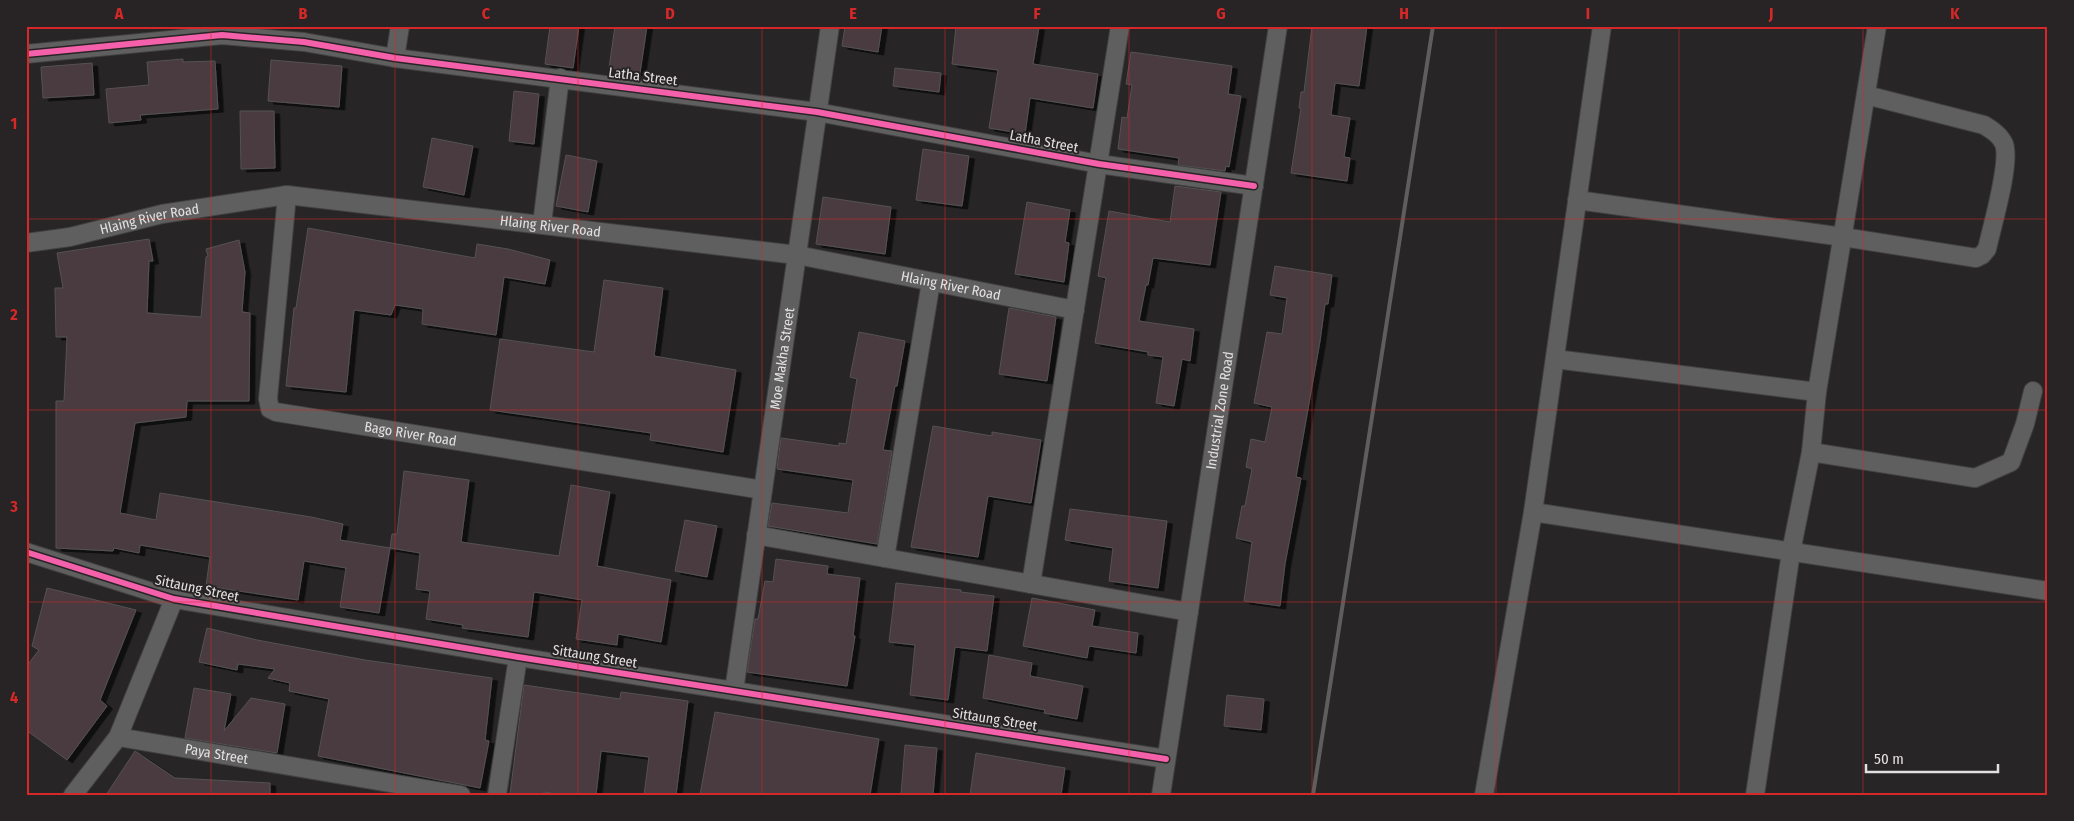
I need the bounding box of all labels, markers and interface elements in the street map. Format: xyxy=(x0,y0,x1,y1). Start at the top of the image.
text: A xyxy=(114,4,124,23)
text: B xyxy=(299,4,308,23)
text: C xyxy=(482,4,491,23)
text: D xyxy=(665,4,675,23)
text: E xyxy=(849,4,857,23)
text: F xyxy=(1033,4,1041,23)
text: G xyxy=(1216,4,1226,23)
text: H xyxy=(1399,4,1409,23)
text: I xyxy=(1586,4,1590,23)
text: J xyxy=(1768,4,1773,23)
text: K xyxy=(1950,4,1960,23)
street label: Latha Street xyxy=(607,64,679,89)
text: 1 xyxy=(11,114,17,133)
street label: Latha Street xyxy=(1008,127,1080,157)
street label: Hlaing River Road xyxy=(98,200,200,238)
street label: Hlaing River Road xyxy=(499,212,602,241)
street label: Hlaing River Road xyxy=(899,268,1002,304)
text: 2 xyxy=(9,305,18,324)
street label: Moe Makha Street xyxy=(767,306,798,411)
street label: Industrial Zone Road xyxy=(1203,350,1237,471)
street label: Bago River Road xyxy=(363,418,458,450)
text: 3 xyxy=(9,497,18,516)
street label: Sittaung Street xyxy=(153,571,241,606)
street label: Sittaung Street xyxy=(551,641,639,672)
text: 4 xyxy=(10,688,18,707)
street label: Sittaung Street xyxy=(951,704,1039,735)
street label: Paya Street xyxy=(184,740,250,768)
scale bar xyxy=(1866,741,1999,773)
text: 50 m xyxy=(1874,750,1904,768)

